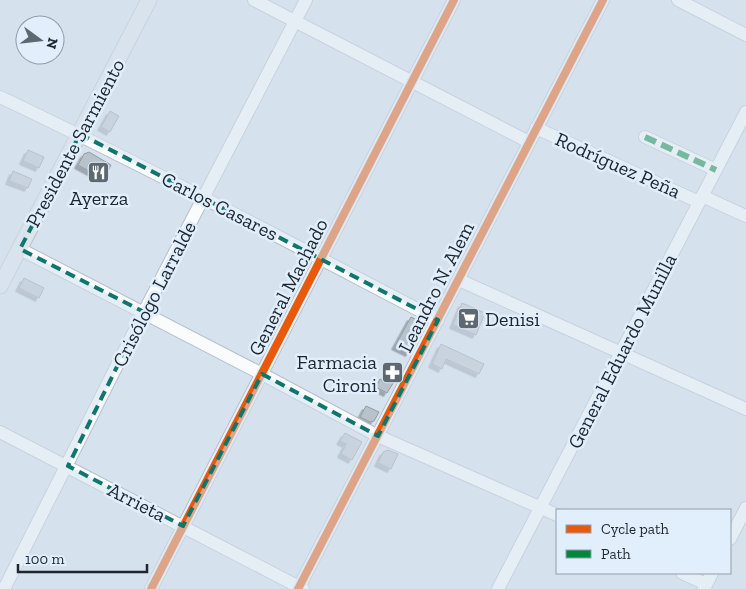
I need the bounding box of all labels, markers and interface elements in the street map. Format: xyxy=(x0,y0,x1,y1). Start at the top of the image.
north arrow xyxy=(15,15,65,65)
text: N xyxy=(42,36,62,51)
street label: Presidente Sarmiento xyxy=(21,55,129,231)
street label: Rodríguez Peña xyxy=(552,127,685,203)
restaurant icon: Ayerza xyxy=(87,160,111,184)
street label: Carlos Casares xyxy=(158,166,282,246)
place label: Ayerza xyxy=(70,186,129,210)
street label: General Machado xyxy=(243,215,333,359)
street label: Crisólogo Larralde xyxy=(107,217,201,371)
street label: Leandro N. Alem xyxy=(393,217,479,356)
street label: General Eduardo Munilla xyxy=(562,249,682,453)
supermarket icon: Denisi xyxy=(457,307,481,331)
place label: Denisi xyxy=(485,307,540,331)
place label: Farmacia Cironi xyxy=(297,350,377,397)
pharmacy icon: Farmacia Cironi xyxy=(381,361,405,385)
street label: Arrieta xyxy=(104,477,170,527)
legend xyxy=(556,509,731,574)
text: Cycle path xyxy=(601,520,670,538)
scale bar xyxy=(18,542,146,574)
text: Path xyxy=(601,545,631,563)
text: 100 m xyxy=(25,550,64,568)

